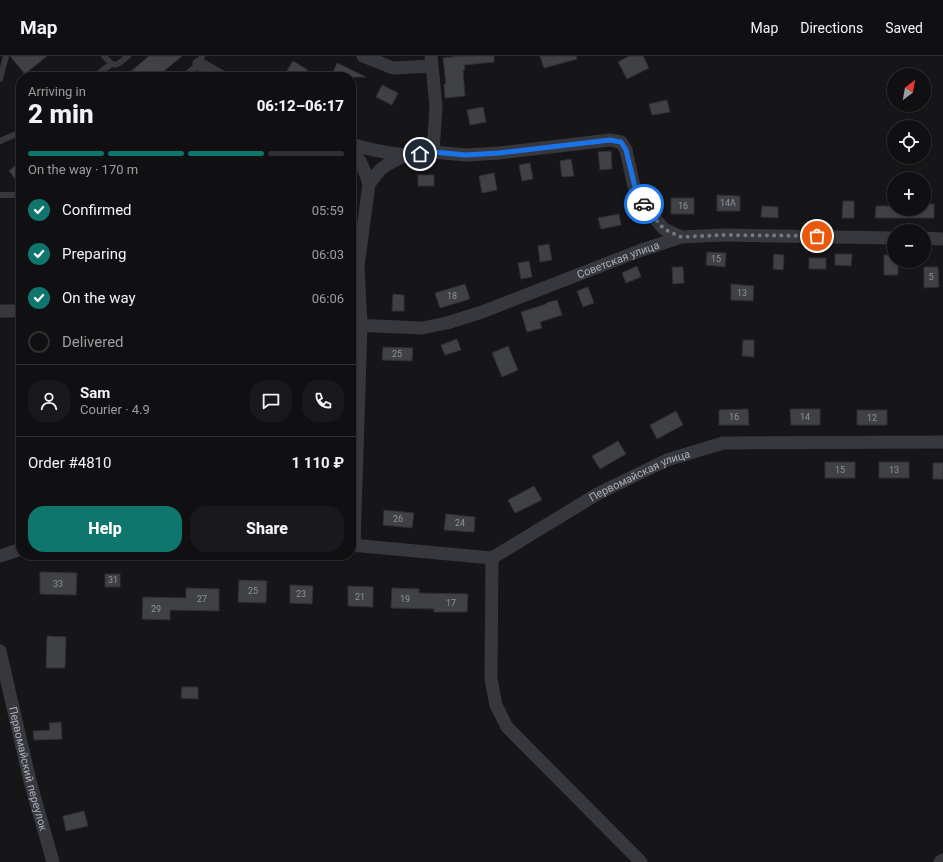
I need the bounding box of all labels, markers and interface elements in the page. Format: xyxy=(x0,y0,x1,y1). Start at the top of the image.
text: Map xyxy=(20,16,58,39)
text: Map xyxy=(751,20,778,36)
text: Directions xyxy=(800,20,863,36)
text: Saved xyxy=(885,20,923,36)
north arrow xyxy=(887,68,931,112)
map controls xyxy=(887,68,931,268)
text: Arriving in xyxy=(28,84,86,99)
text: 06:12–06:17 xyxy=(257,97,344,115)
text: 2 min xyxy=(28,99,94,129)
button: locate xyxy=(887,120,931,164)
pin xyxy=(403,137,437,171)
icon: home xyxy=(409,143,431,165)
text: On the way · 170 m xyxy=(28,162,138,177)
button: + xyxy=(887,172,931,216)
courier xyxy=(624,184,664,224)
icon: car xyxy=(633,193,655,215)
house number: 14А xyxy=(720,198,736,208)
icon: check xyxy=(28,199,50,221)
text: Confirmed xyxy=(62,201,132,219)
house number: 16 xyxy=(678,201,688,211)
text: 05:59 xyxy=(312,203,344,218)
pin xyxy=(800,219,834,253)
button: − xyxy=(887,224,931,268)
icon: bag xyxy=(806,225,828,247)
street label: Советская улица xyxy=(575,238,661,281)
icon: check xyxy=(28,243,50,265)
text: Preparing xyxy=(62,245,126,263)
text: 06:03 xyxy=(312,247,344,262)
house number: 15 xyxy=(711,254,721,264)
house number: 5 xyxy=(928,272,934,282)
icon: check xyxy=(28,287,50,309)
house number: 13 xyxy=(737,288,747,298)
text: On the way xyxy=(62,289,136,307)
text: 06:06 xyxy=(312,291,344,306)
house number: 18 xyxy=(447,291,457,301)
text: Delivered xyxy=(62,333,124,351)
house number: 25 xyxy=(392,349,402,359)
button: person xyxy=(28,380,70,422)
button: chat xyxy=(250,380,292,422)
button: phone xyxy=(302,380,344,422)
text: Sam xyxy=(80,384,110,402)
text: Courier · 4.9 xyxy=(80,402,150,417)
house number: 16 xyxy=(729,412,739,422)
house number: 14 xyxy=(800,412,810,422)
house number: 12 xyxy=(867,413,877,423)
street label: Первомайская улица xyxy=(587,447,691,504)
text: Order #4810 xyxy=(28,454,111,472)
text: 1 110 ₽ xyxy=(292,454,344,472)
house number: 15 xyxy=(835,465,845,475)
house number: 13 xyxy=(889,465,899,475)
button: Help xyxy=(28,506,182,552)
button: Share xyxy=(190,506,344,552)
house number: 26 xyxy=(393,514,403,524)
house number: 24 xyxy=(455,518,465,528)
house number: 31 xyxy=(108,575,118,585)
house number: 33 xyxy=(53,579,63,589)
house number: 25 xyxy=(248,586,258,596)
house number: 23 xyxy=(296,589,306,599)
house number: 21 xyxy=(355,592,365,602)
house number: 27 xyxy=(197,594,207,604)
house number: 19 xyxy=(400,594,410,604)
house number: 17 xyxy=(446,598,456,608)
house number: 29 xyxy=(151,604,161,614)
street label: Первомайский переулок xyxy=(6,705,50,832)

